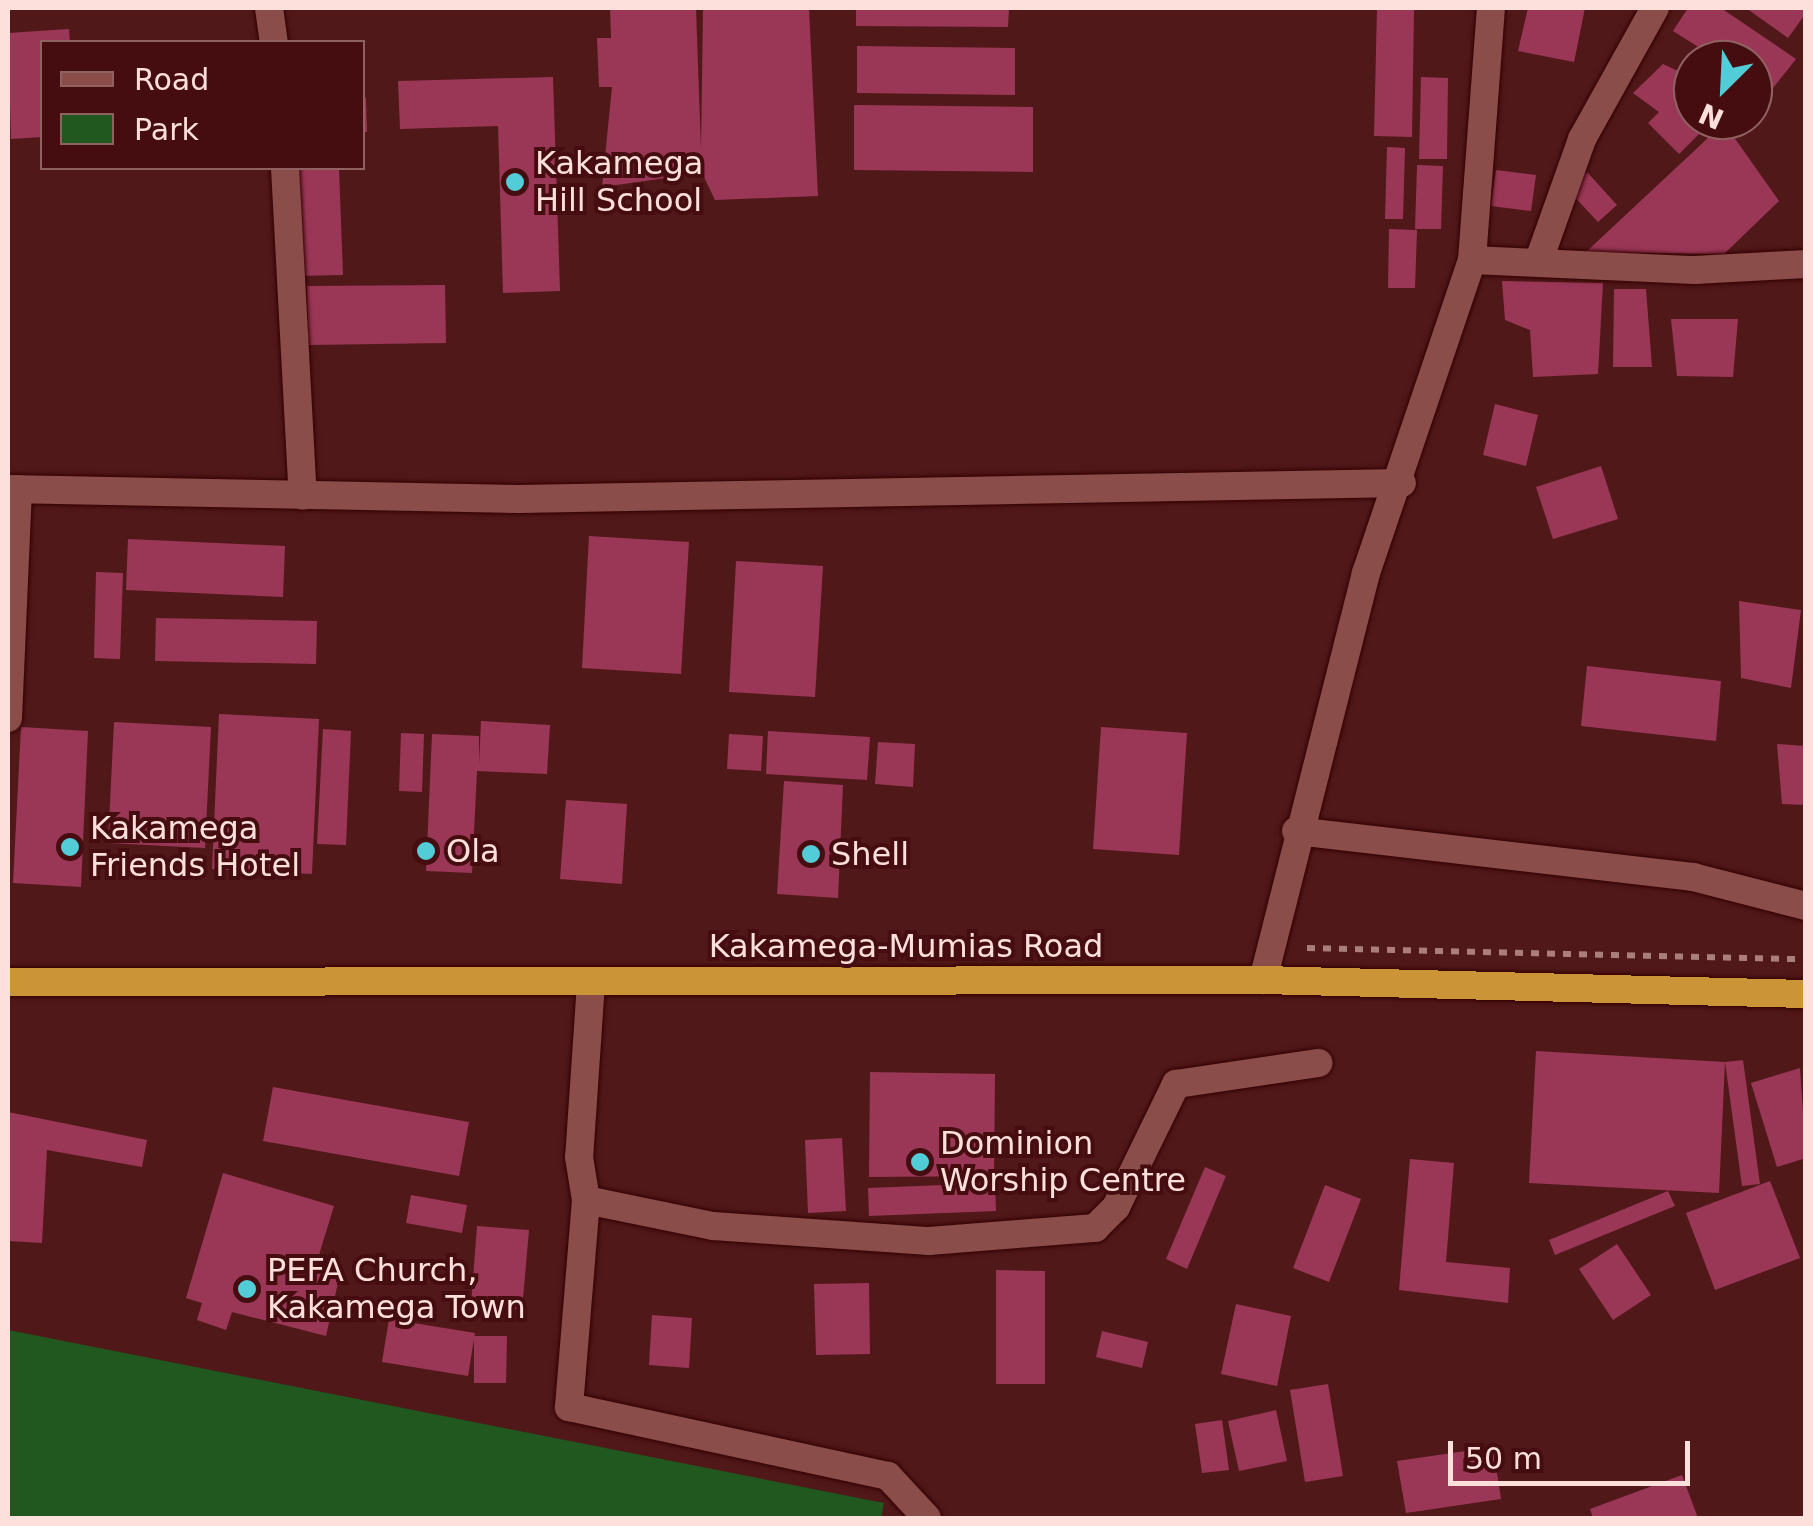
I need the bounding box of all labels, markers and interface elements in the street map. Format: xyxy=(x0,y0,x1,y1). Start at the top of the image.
legend xyxy=(40,40,365,170)
north arrow xyxy=(1673,40,1773,140)
text: Road xyxy=(134,62,209,97)
text: N xyxy=(1694,96,1729,136)
text: Park xyxy=(134,112,199,147)
place label: Kakamega Hill School xyxy=(535,145,703,220)
marker: Kakamega Hill School xyxy=(504,171,526,193)
place label: Kakamega Friends Hotel xyxy=(90,810,300,885)
place label: Ola xyxy=(446,832,500,870)
place label: Shell xyxy=(831,835,909,873)
marker: Kakamega Friends Hotel xyxy=(59,836,81,858)
marker: Ola xyxy=(415,840,437,862)
marker: Shell xyxy=(800,843,822,865)
street label: Kakamega-Mumias Road xyxy=(709,927,1103,965)
place label: Dominion Worship Centre xyxy=(940,1125,1186,1200)
marker: Dominion Worship Centre xyxy=(909,1151,931,1173)
place label: PEFA Church, Kakamega Town xyxy=(267,1252,526,1327)
marker: PEFA Church, Kakamega Town xyxy=(236,1278,258,1300)
scale bar xyxy=(1453,1421,1696,1483)
text: 50 m xyxy=(1465,1441,1542,1476)

